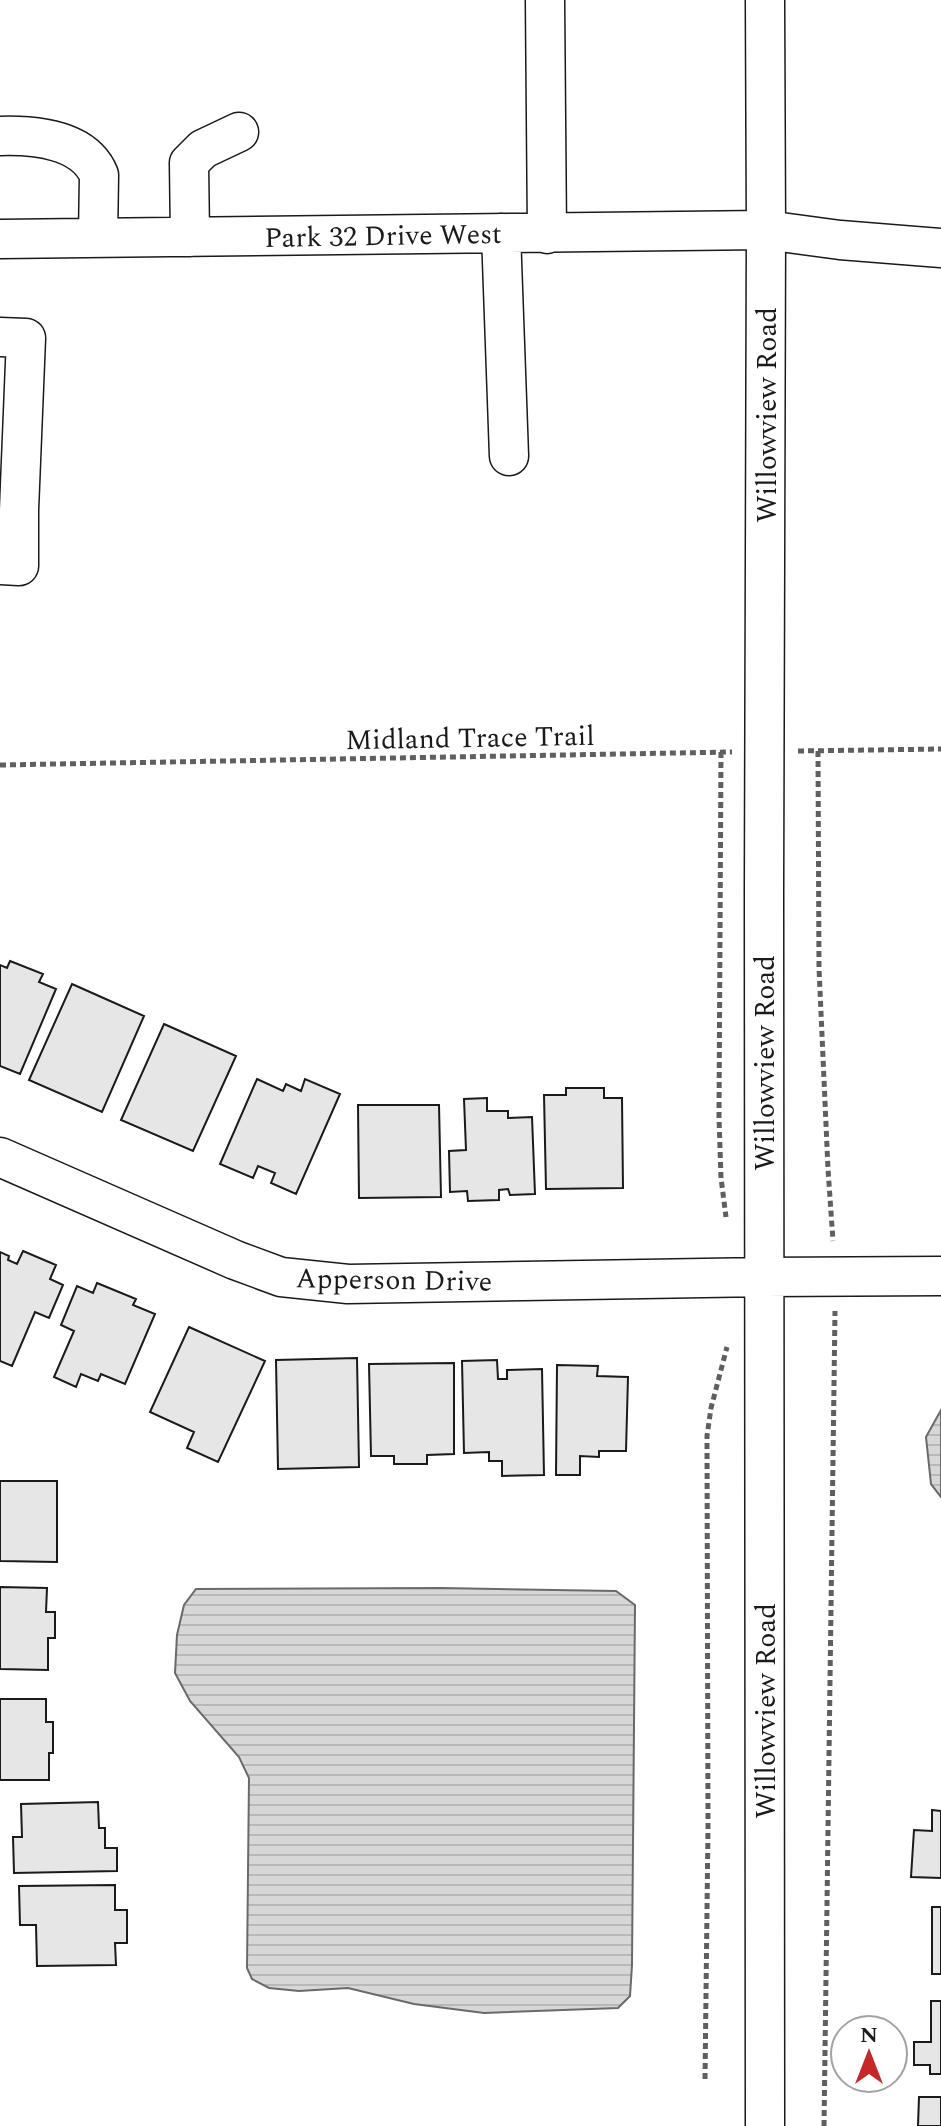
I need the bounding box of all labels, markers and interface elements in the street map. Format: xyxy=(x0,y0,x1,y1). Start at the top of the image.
street label: Park 32 Drive West xyxy=(264,213,502,260)
street label: Willowview Road xyxy=(746,307,789,523)
street label: Midland Trace Trail xyxy=(345,715,595,762)
street label: Willowview Road xyxy=(744,955,787,1171)
street label: Apperson Drive xyxy=(295,1257,493,1304)
street label: Willowview Road xyxy=(745,1603,788,1819)
north arrow xyxy=(829,2014,909,2094)
text: N xyxy=(860,2019,878,2052)

